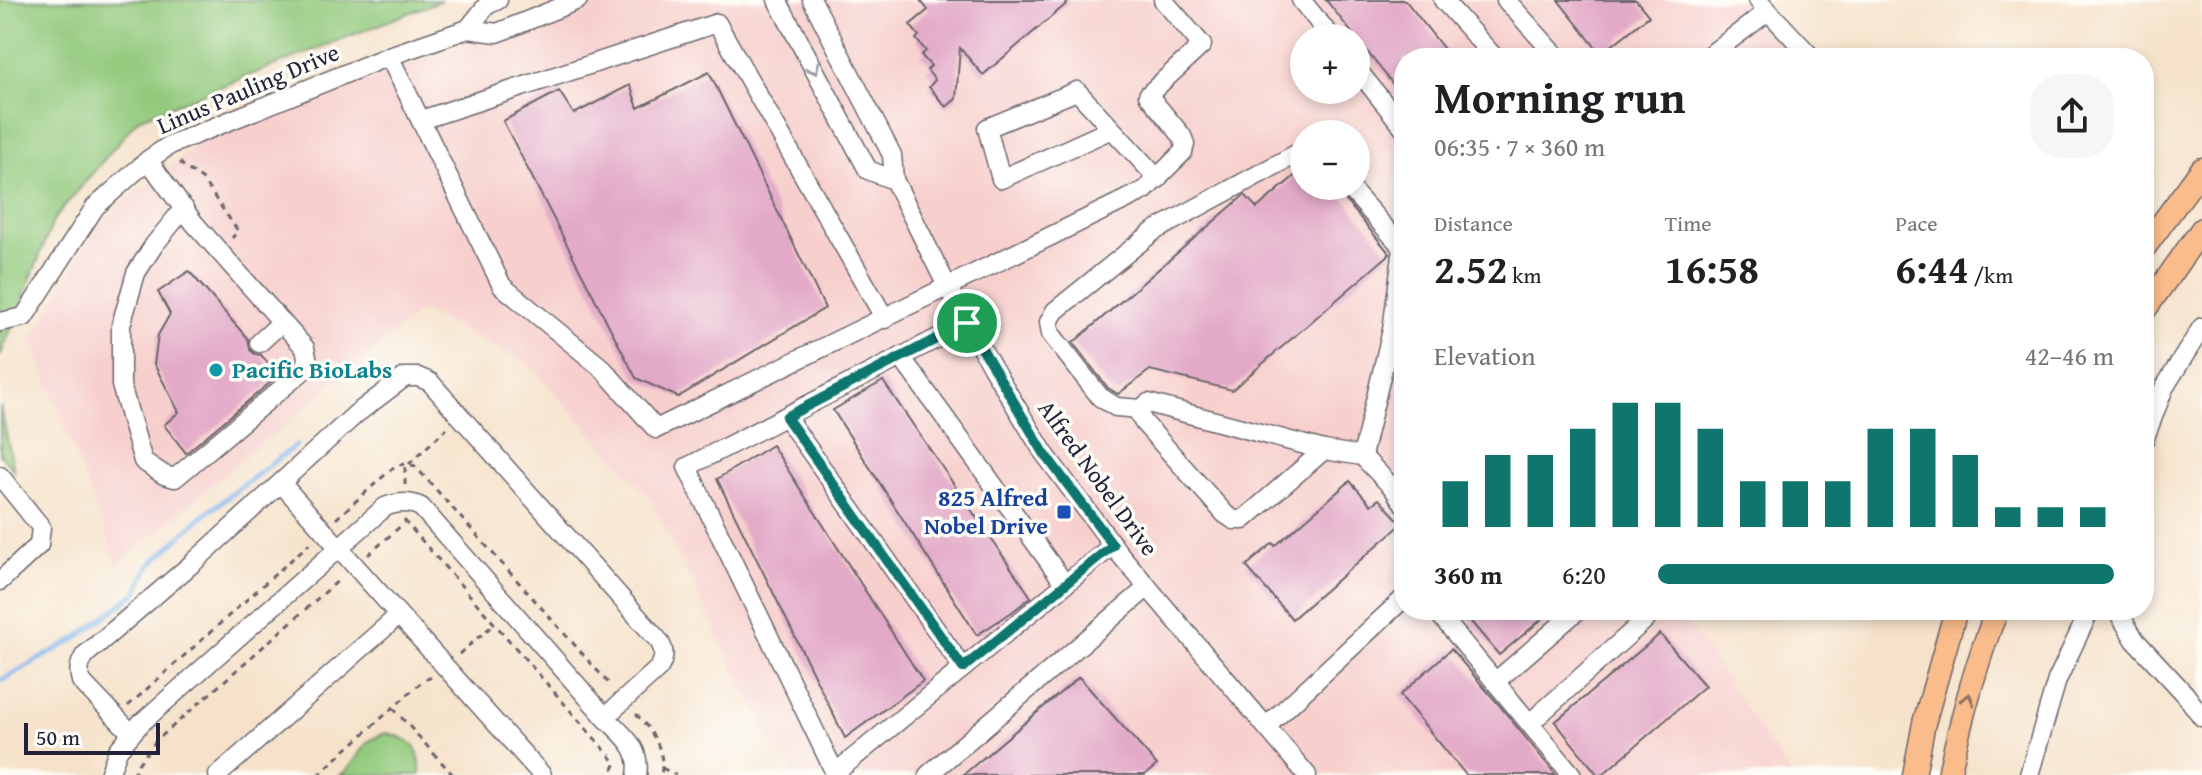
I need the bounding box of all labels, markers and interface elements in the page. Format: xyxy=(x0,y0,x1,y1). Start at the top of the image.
map controls xyxy=(1290,24,1370,200)
button: + xyxy=(1290,24,1370,104)
street label: Linus Pauling Drive xyxy=(151,34,344,143)
one-way arrow xyxy=(804,60,820,74)
text: Morning run xyxy=(1434,65,1685,129)
button: share xyxy=(2030,74,2114,158)
button: − xyxy=(1290,120,1370,200)
text: 06:35 · 7 × 360 m xyxy=(1434,127,1605,166)
text: Distance xyxy=(1434,207,1513,239)
text: Time xyxy=(1665,207,1711,239)
text: Pace xyxy=(1895,207,1938,239)
text: 2.52 xyxy=(1434,239,1507,298)
text: 16:58 xyxy=(1665,239,1759,298)
text: 6:44 xyxy=(1895,239,1969,298)
text: km xyxy=(1507,259,1541,291)
text: /km xyxy=(1969,259,2013,291)
pin xyxy=(933,289,1001,357)
icon: arrive xyxy=(945,301,989,345)
text: Elevation xyxy=(1434,336,1536,375)
text: 42–46 m xyxy=(2025,336,2114,375)
place label: Pacific BioLabs xyxy=(232,352,392,387)
marker: Pacific BioLabs xyxy=(207,361,225,379)
street label: Alfred Nobel Drive xyxy=(1030,392,1167,563)
place label: 825 Alfred Nobel Drive xyxy=(924,480,1048,543)
marker: 825 Alfred Nobel Drive xyxy=(1055,503,1073,521)
text: 360 m xyxy=(1434,555,1502,594)
text: 6:20 xyxy=(1562,555,1606,594)
one-way arrow xyxy=(1959,693,1975,707)
scale bar xyxy=(24,719,160,755)
text: 50 m xyxy=(36,721,80,753)

